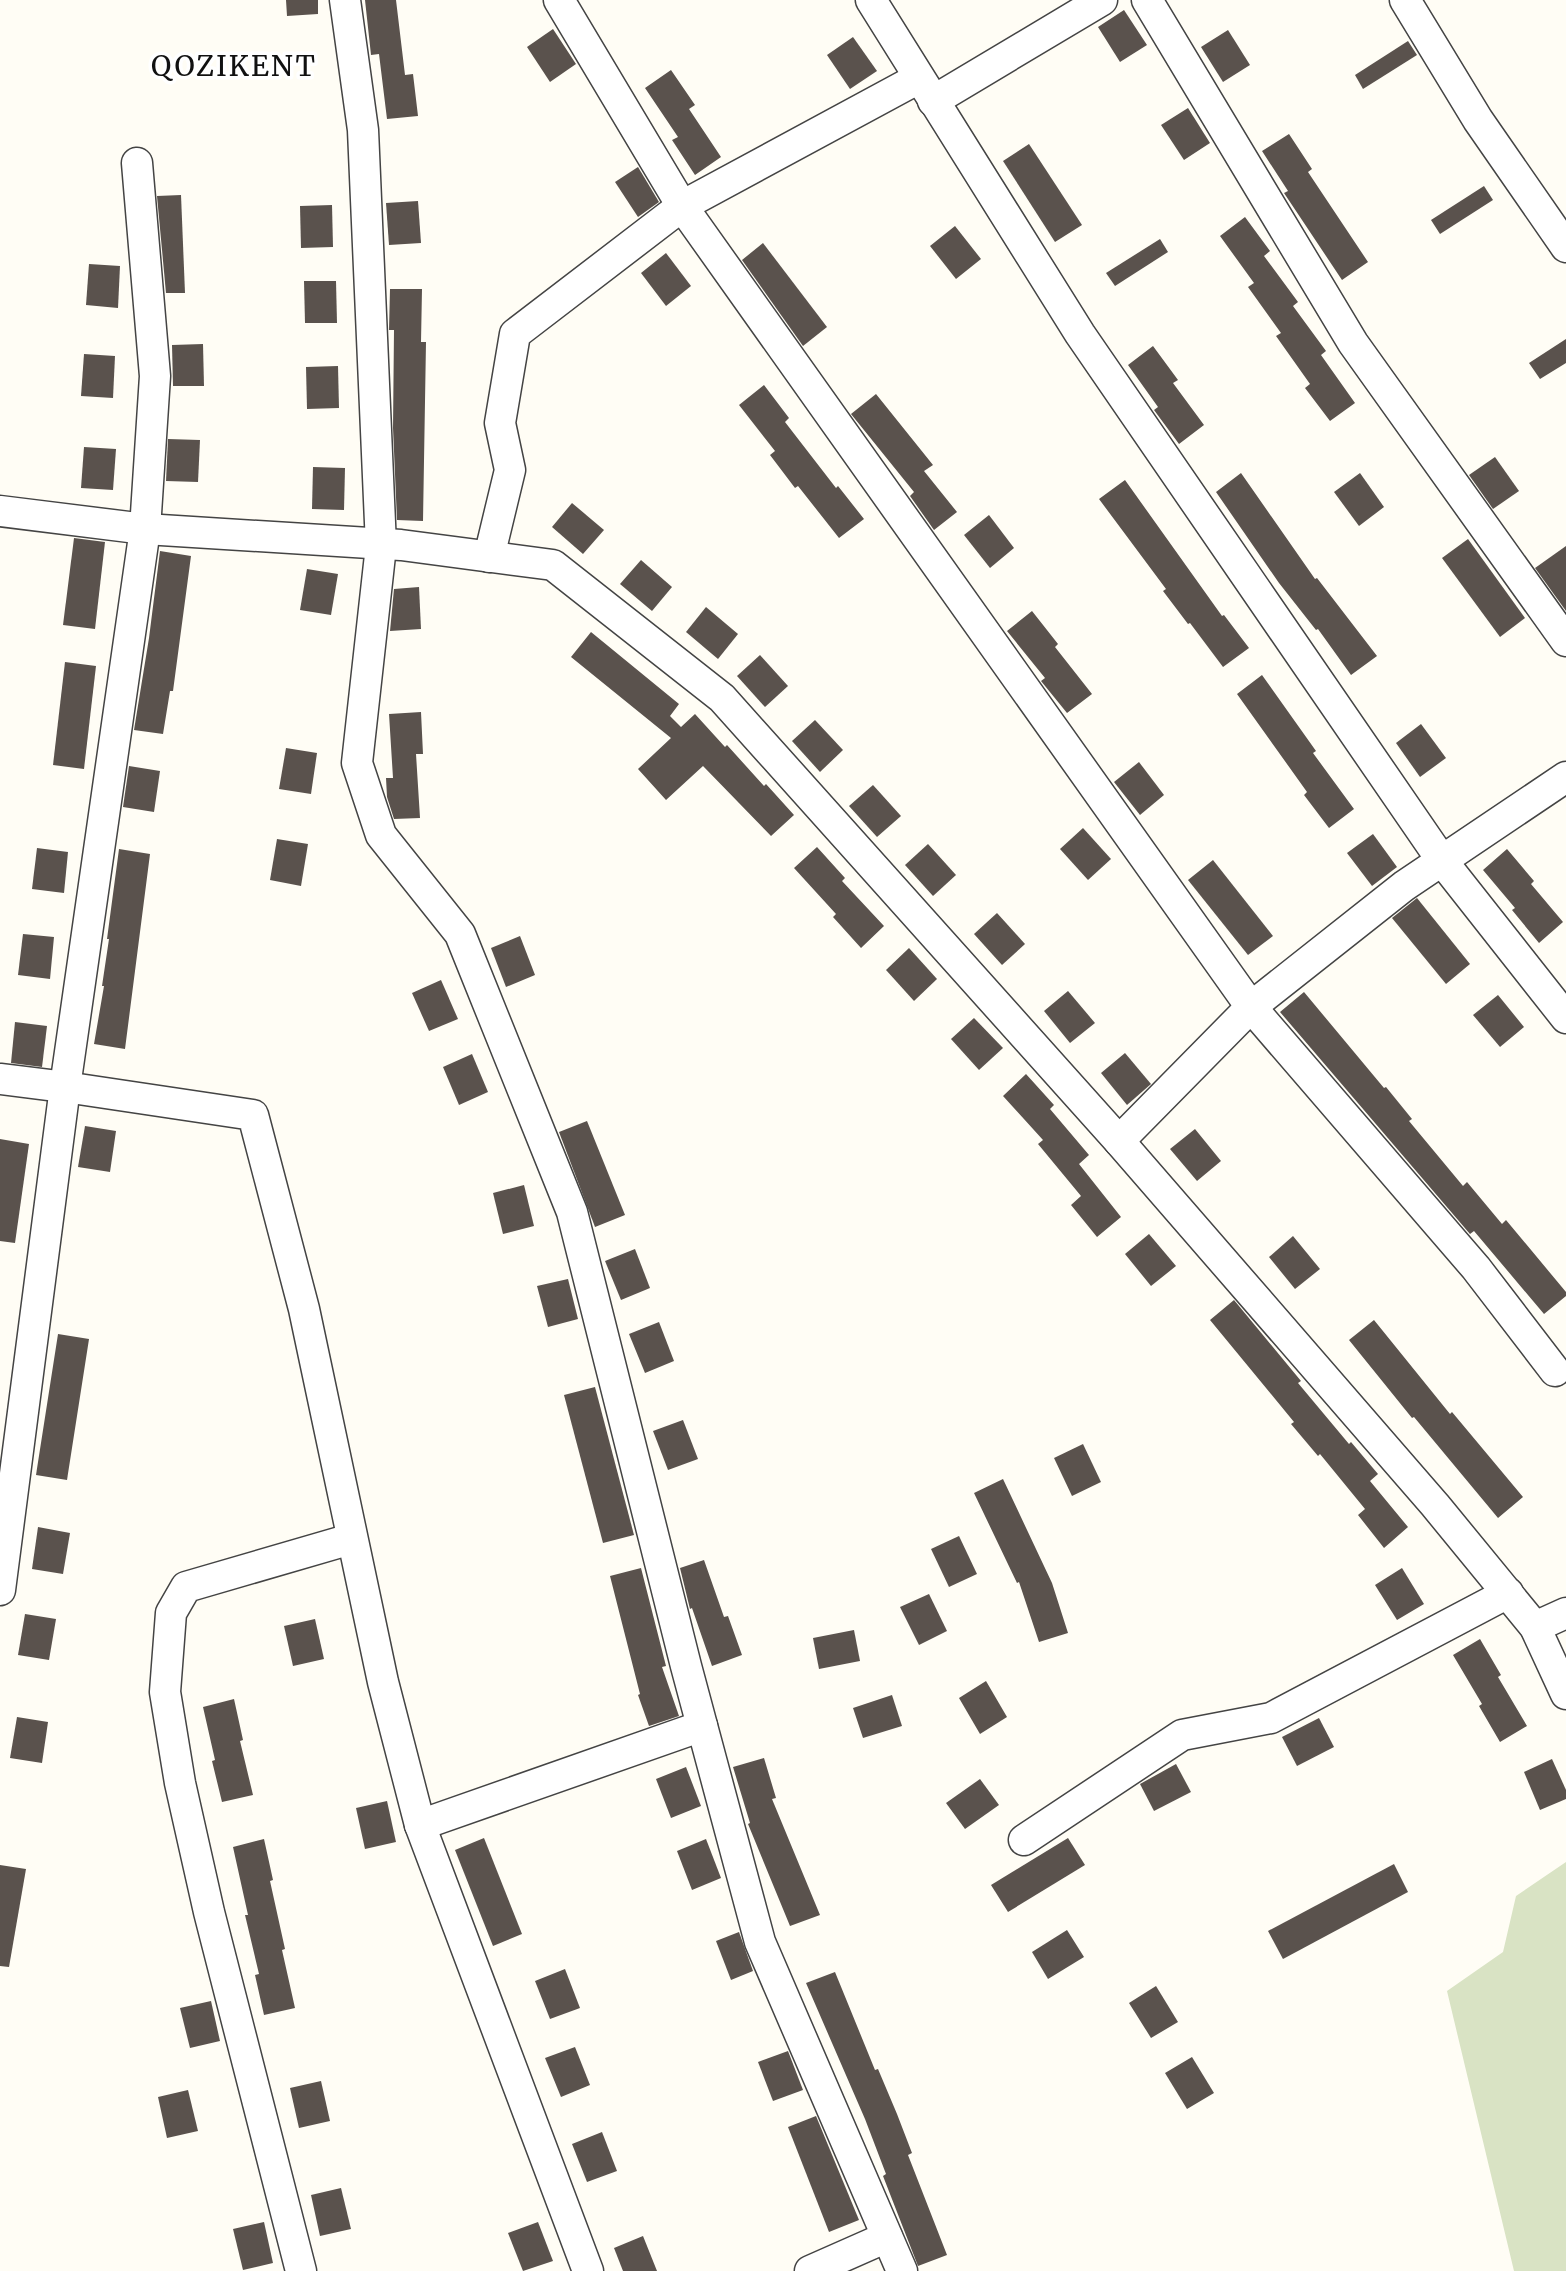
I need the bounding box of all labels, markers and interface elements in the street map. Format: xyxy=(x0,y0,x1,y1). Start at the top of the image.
district label: QOZIKENT xyxy=(151,48,317,84)

